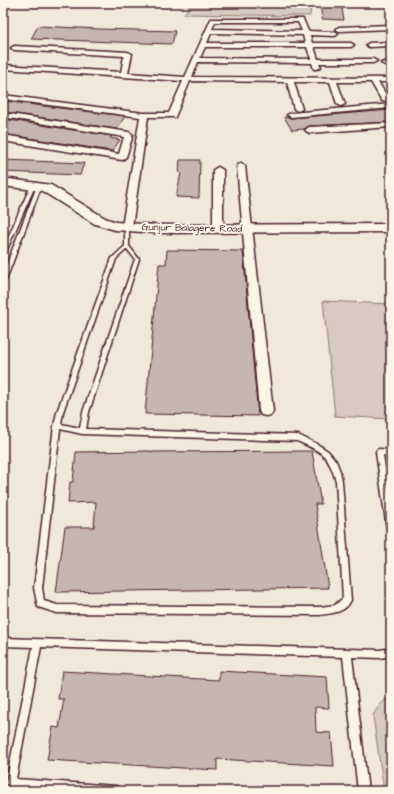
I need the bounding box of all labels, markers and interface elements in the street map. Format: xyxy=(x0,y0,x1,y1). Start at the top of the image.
street label: Gunjur Balagere Road xyxy=(142,220,242,237)

